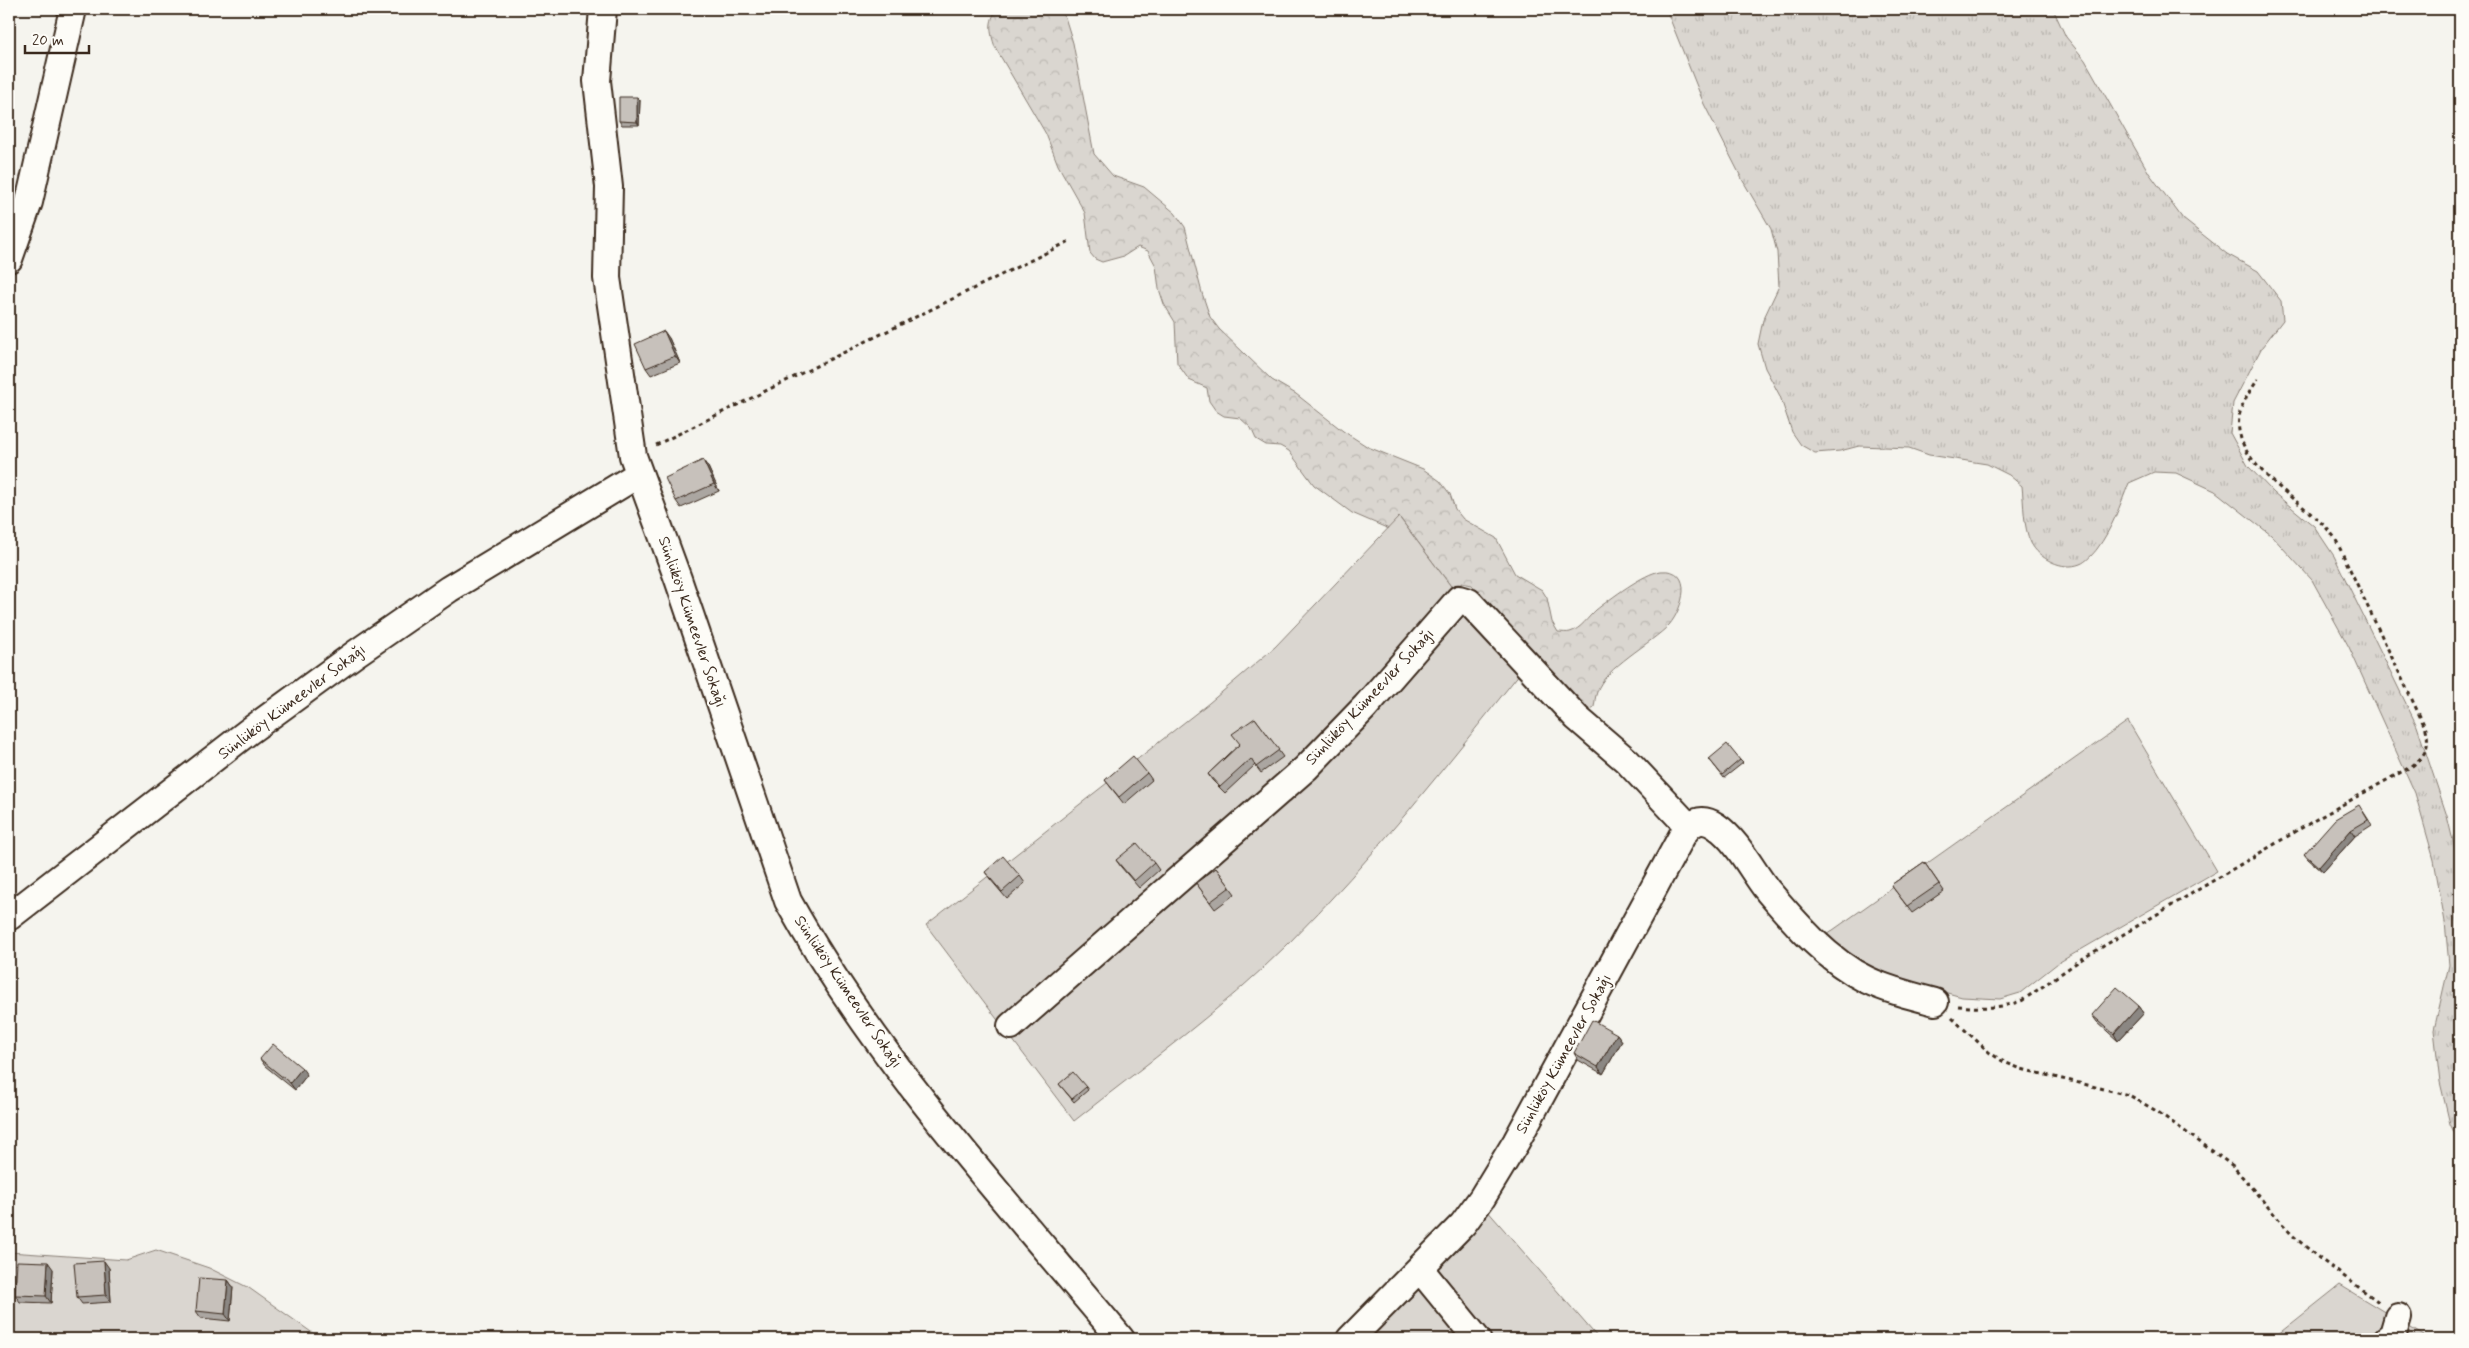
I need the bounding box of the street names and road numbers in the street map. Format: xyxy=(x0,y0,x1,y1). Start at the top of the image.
street label: Sünlüköy Kümeevler Sokağı xyxy=(653,534,731,710)
street label: Sünlüköy Kümeevler Sokağı xyxy=(1301,624,1439,770)
street label: Sünlüköy Kümeevler Sokağı xyxy=(214,639,370,765)
street label: Sünlüköy Kümeevler Sokağı xyxy=(789,912,907,1072)
street label: Sünlüköy Kümeevler Sokağı xyxy=(1511,970,1617,1138)

